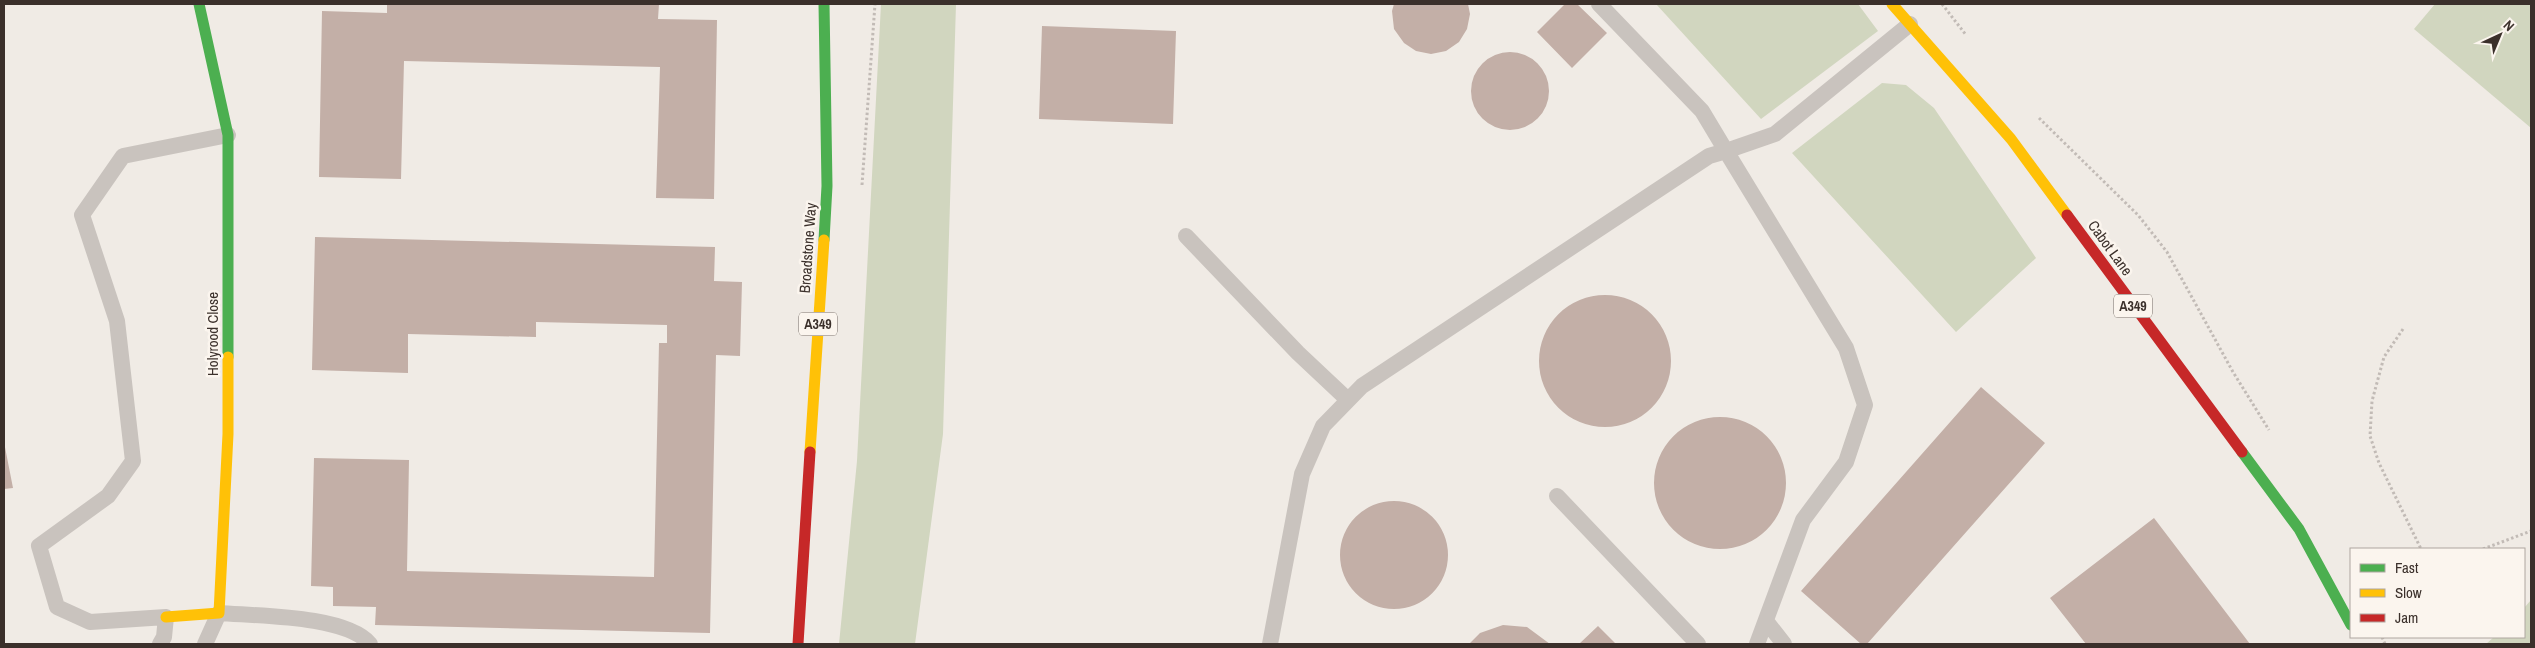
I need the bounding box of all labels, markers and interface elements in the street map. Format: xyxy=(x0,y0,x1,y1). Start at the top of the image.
north arrow xyxy=(2475,10,2525,60)
text: N xyxy=(2500,16,2518,35)
street label: Broadstone Way xyxy=(794,201,821,294)
street label: Cabot Lane xyxy=(2083,216,2138,280)
street label: Holyrood Close xyxy=(202,292,223,376)
road number: A349 xyxy=(2114,294,2152,318)
road number: A349 xyxy=(799,312,837,336)
legend xyxy=(2350,548,2525,638)
text: Fast xyxy=(2395,557,2419,578)
text: Slow xyxy=(2395,582,2422,603)
text: Jam xyxy=(2395,607,2418,628)

